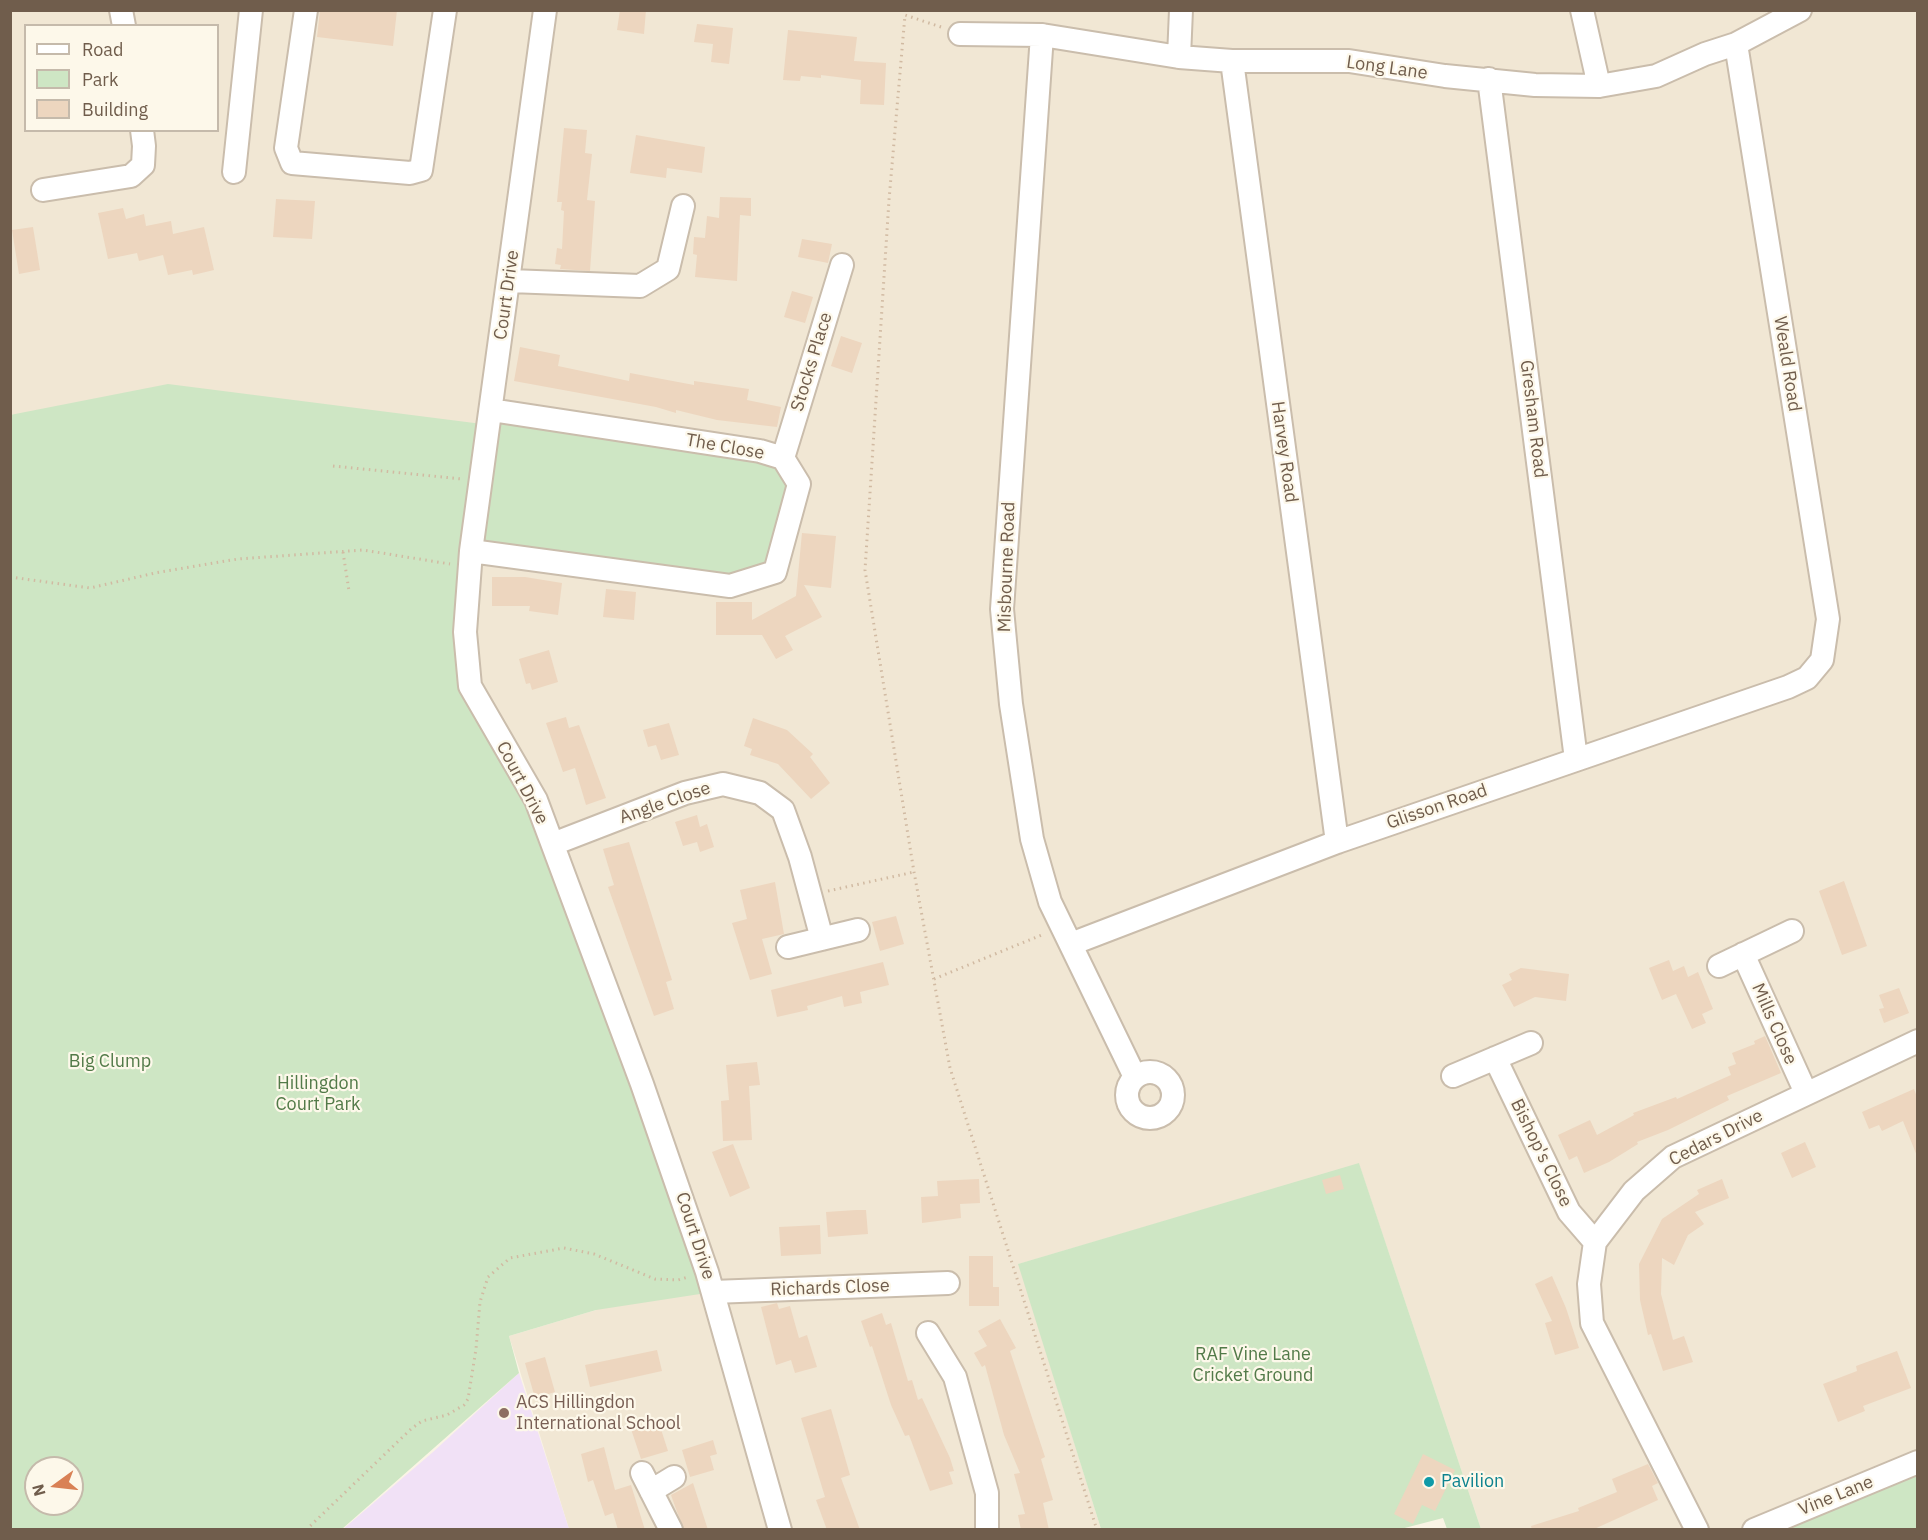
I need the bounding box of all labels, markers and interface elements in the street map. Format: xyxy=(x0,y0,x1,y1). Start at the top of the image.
legend xyxy=(24,24,219,132)
text: Road xyxy=(82,38,123,61)
street label: Long Lane xyxy=(1345,52,1429,84)
text: Park xyxy=(82,68,118,91)
text: Building xyxy=(82,98,148,121)
street label: Court Drive xyxy=(490,249,524,341)
street label: Stocks Place xyxy=(787,310,837,414)
street label: Weald Road xyxy=(1769,315,1805,413)
street label: Gresham Road xyxy=(1515,359,1551,479)
street label: Harvey Road xyxy=(1266,400,1302,504)
street label: The Close xyxy=(684,429,766,465)
street label: Misbourne Road xyxy=(994,501,1020,633)
street label: Court Drive xyxy=(491,738,553,828)
street label: Angle Close xyxy=(617,777,713,829)
street label: Glisson Road xyxy=(1384,780,1490,834)
street label: Mills Close xyxy=(1747,980,1801,1068)
park label: Big Clump xyxy=(69,1051,151,1073)
park label: Hillingdon Court Park xyxy=(275,1073,361,1116)
street label: Bishop's Close xyxy=(1506,1095,1576,1211)
street label: Cedars Drive xyxy=(1665,1105,1767,1171)
street label: Court Drive xyxy=(671,1190,719,1282)
street label: Richards Close xyxy=(770,1275,890,1301)
park label: RAF Vine Lane Cricket Ground xyxy=(1193,1344,1313,1386)
place label: ACS Hillingdon International School xyxy=(516,1392,681,1434)
marker: ACS Hillingdon International School xyxy=(497,1406,511,1420)
north arrow xyxy=(24,1456,84,1516)
place label: Pavilion xyxy=(1441,1471,1504,1493)
street label: Vine Lane xyxy=(1796,1471,1876,1521)
marker: Pavilion xyxy=(1422,1475,1436,1489)
text: N xyxy=(27,1482,50,1498)

